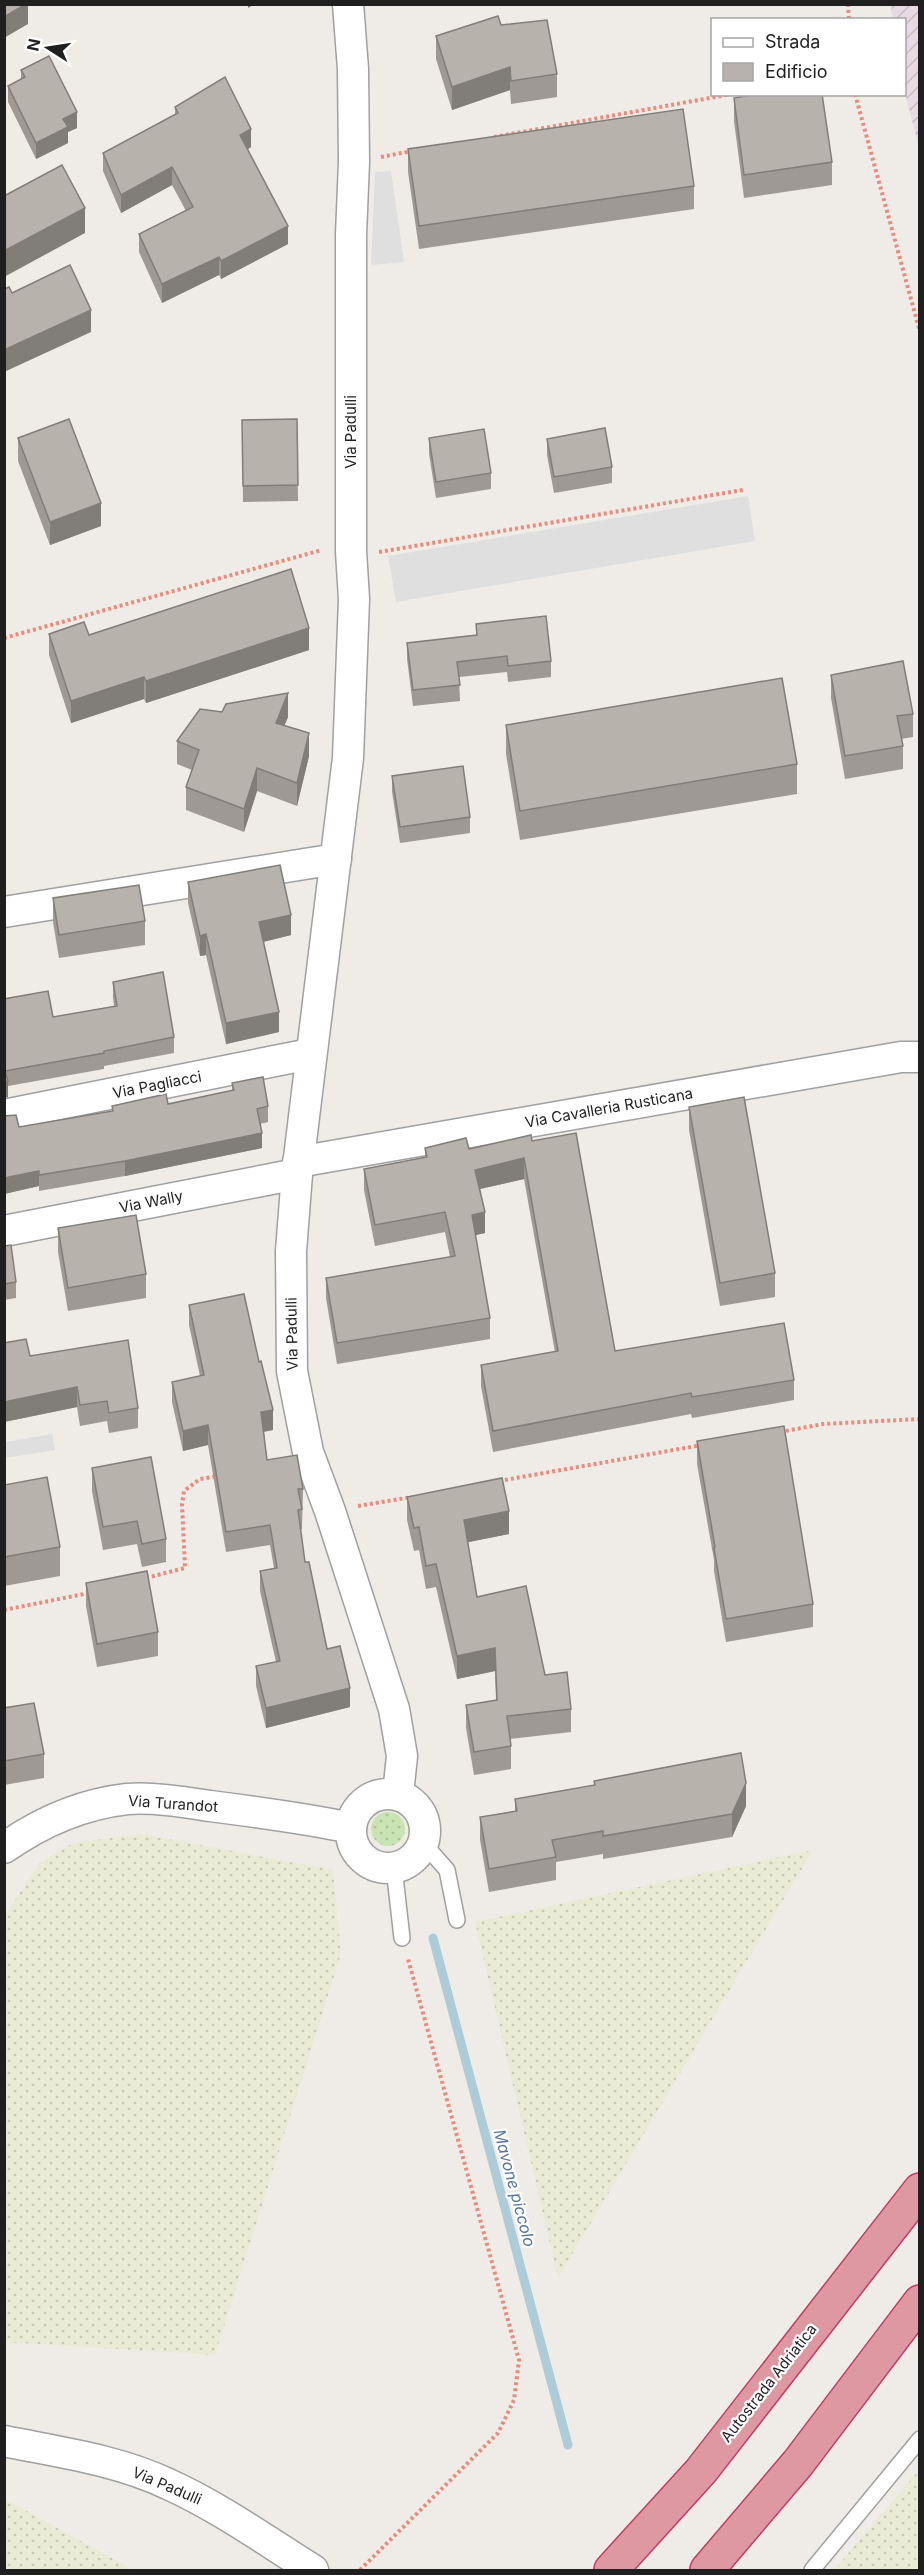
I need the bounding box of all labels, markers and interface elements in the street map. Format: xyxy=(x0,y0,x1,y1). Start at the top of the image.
north arrow xyxy=(18,18,78,78)
legend xyxy=(711,18,906,96)
text: Strada xyxy=(765,31,820,52)
text: N xyxy=(22,37,44,53)
text: Edificio xyxy=(765,61,828,82)
street label: Via Padulli xyxy=(341,395,360,469)
street label: Via Pagliacci xyxy=(111,1067,203,1102)
street label: Via Cavalleria Rusticana xyxy=(523,1083,694,1132)
street label: Via Wally xyxy=(117,1186,185,1217)
street label: Via Padulli xyxy=(281,1297,302,1371)
street label: Via Turandot xyxy=(127,1791,219,1816)
water label: Mavone piccolo xyxy=(490,2127,540,2249)
street label: Autostrada Adriatica xyxy=(717,2320,821,2446)
street label: Via Padulli xyxy=(130,2462,205,2509)

